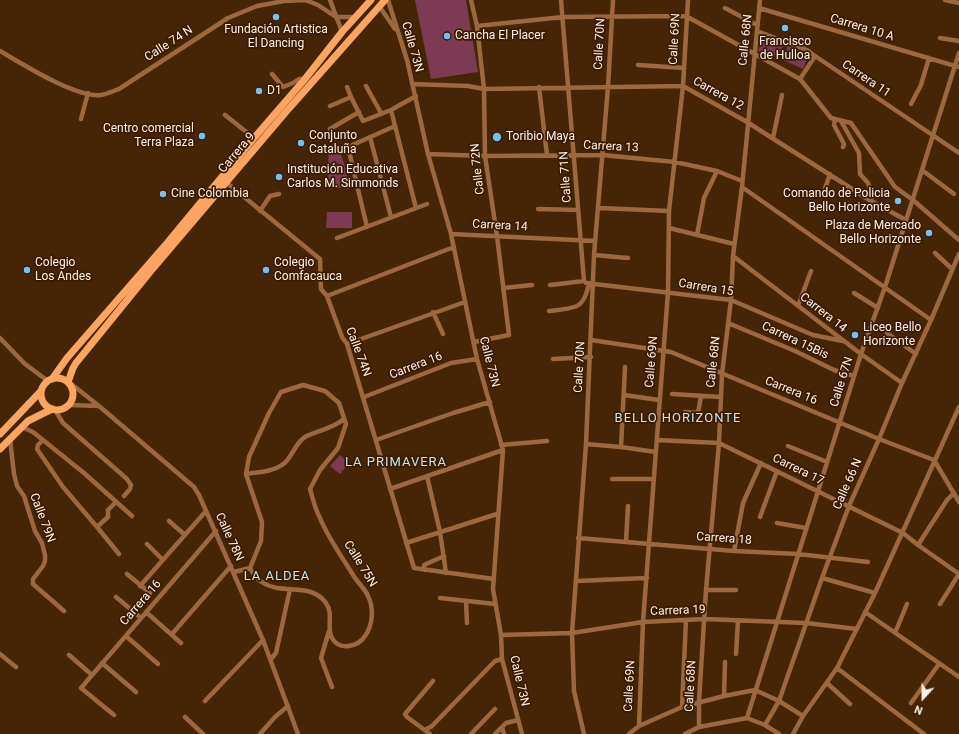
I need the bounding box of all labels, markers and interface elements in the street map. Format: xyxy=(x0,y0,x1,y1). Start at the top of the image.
street label: Carrera 10 A xyxy=(828,11,896,45)
marker: Fundación Artistica El Dancing xyxy=(271,12,281,22)
street label: Calle 69N xyxy=(666,13,684,65)
street label: Calle 68N xyxy=(736,14,756,66)
street label: Calle 70N xyxy=(591,18,609,70)
street label: Calle 73N xyxy=(398,20,426,74)
street label: Calle 74 N xyxy=(142,23,196,65)
place label: Fundación Artistica El Dancing xyxy=(224,23,328,51)
marker: Francisco de Hulloa xyxy=(780,23,790,33)
place label: Cancha El Placer xyxy=(455,29,545,43)
marker: Cancha El Placer xyxy=(442,31,452,41)
place label: Francisco de Hulloa xyxy=(759,35,811,63)
street label: Carrera 11 xyxy=(839,58,893,100)
street label: Carrera 12 xyxy=(690,74,746,114)
place label: D1 xyxy=(267,84,282,98)
marker: D1 xyxy=(254,86,264,96)
place label: Centro comercial Terra Plaza xyxy=(103,122,194,150)
place label: Conjunto Cataluña xyxy=(309,129,357,157)
street label: Carrera 9 xyxy=(216,130,258,176)
place label: Toribio Maya xyxy=(506,130,575,144)
marker: Centro comercial Terra Plaza xyxy=(197,131,207,141)
marker: Toribio Maya xyxy=(491,131,503,143)
marker: Conjunto Cataluña xyxy=(296,138,306,148)
street label: Carrera 13 xyxy=(583,138,639,156)
street label: Calle 72N xyxy=(468,143,488,195)
street label: Calle 71N xyxy=(557,151,575,203)
place label: Institución Educativa Carlos M. Simmonds xyxy=(287,163,398,191)
marker: Institución Educativa Carlos M. Simmonds xyxy=(274,172,284,182)
place label: Cine Colombia xyxy=(171,187,249,201)
place label: Comando de Policia Bello Horizonte xyxy=(783,187,890,215)
marker: Cine Colombia xyxy=(158,189,168,199)
marker: Comando de Policia Bello Horizonte xyxy=(893,196,903,206)
street label: Carrera 14 xyxy=(472,217,528,235)
place label: Plaza de Mercado Bello Horizonte xyxy=(825,219,921,247)
marker: Plaza de Mercado Bello Horizonte xyxy=(924,228,934,238)
place label: Colegio Los Andes xyxy=(35,256,91,284)
place label: Colegio Comfacauca xyxy=(274,256,342,284)
marker: Colegio Los Andes xyxy=(22,265,32,275)
marker: Colegio Comfacauca xyxy=(261,265,271,275)
street label: Carrera 15 xyxy=(677,277,735,299)
street label: Carrera 14 xyxy=(797,290,849,336)
street label: Carrera 15Bis xyxy=(759,319,831,363)
place label: Liceo Bello Horizonte xyxy=(863,321,921,349)
street label: Calle 74N xyxy=(342,325,374,379)
marker: Liceo Bello Horizonte xyxy=(850,330,860,340)
street label: Calle 73N xyxy=(476,335,502,389)
street label: Calle 69N xyxy=(643,336,661,388)
street label: Calle 68N xyxy=(704,336,724,388)
street label: Calle 70N xyxy=(571,341,589,393)
street label: Carrera 16 xyxy=(387,349,445,383)
street label: Calle 67N xyxy=(828,355,856,409)
street label: Carrera 16 xyxy=(763,374,819,408)
district label: BELLO HORIZONTE xyxy=(615,411,741,427)
street label: Carrera 17 xyxy=(770,451,826,489)
district label: LA PRIMAVERA xyxy=(345,455,447,471)
street label: Calle 66 N xyxy=(830,456,866,512)
street label: Calle 79N xyxy=(26,491,58,545)
street label: Calle 78N xyxy=(212,511,246,563)
street label: Carrera 18 xyxy=(696,530,752,548)
street label: Calle 75N xyxy=(340,538,380,590)
district label: LA ALDEA xyxy=(244,569,310,585)
street label: Carrera 16 xyxy=(117,577,165,629)
street label: Carrera 19 xyxy=(650,603,706,619)
street label: Calle 73N xyxy=(506,654,532,708)
street label: Calle 69N xyxy=(621,660,639,712)
street label: Calle 68N xyxy=(682,660,700,712)
north arrow xyxy=(903,678,943,718)
text: N xyxy=(913,702,924,717)

